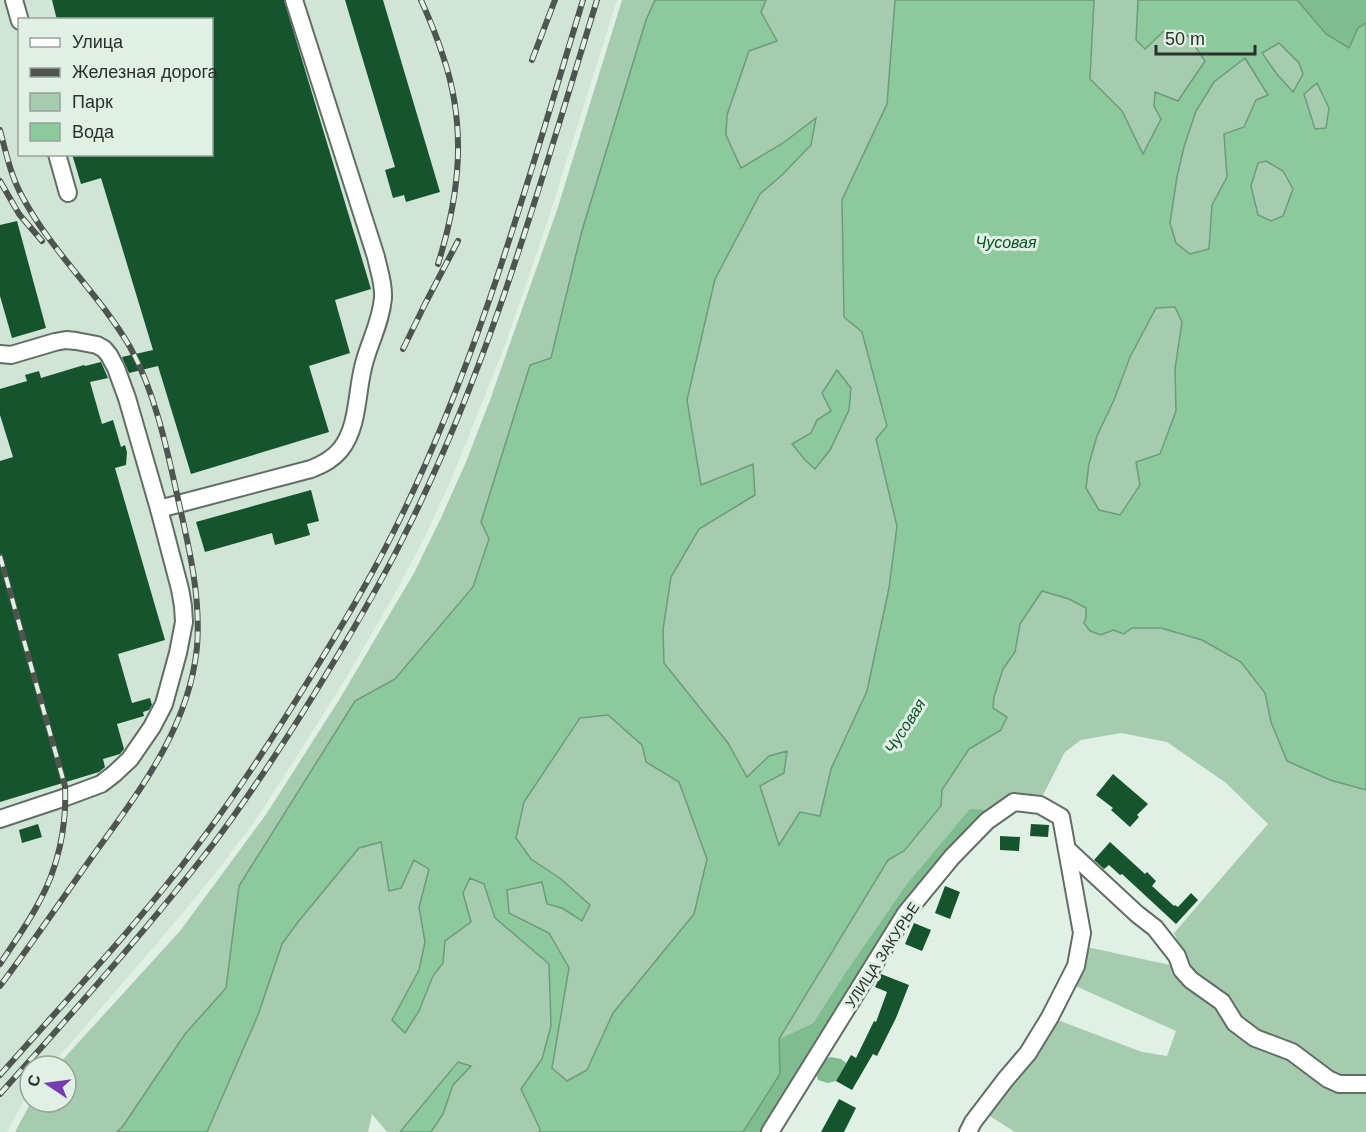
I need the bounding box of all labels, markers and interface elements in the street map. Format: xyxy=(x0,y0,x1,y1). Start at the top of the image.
legend xyxy=(18,18,213,156)
scale bar xyxy=(1156,18,1255,56)
text: 50 m xyxy=(1165,29,1205,49)
text: Улица xyxy=(72,32,124,52)
text: Железная дорога xyxy=(72,62,219,82)
text: Парк xyxy=(72,92,113,112)
text: Вода xyxy=(72,122,115,142)
water label: Чусовая xyxy=(975,234,1037,251)
water label: Чусовая xyxy=(881,695,929,756)
street label: УЛИЦА ЗАКУРЬЕ xyxy=(842,899,922,1011)
north arrow xyxy=(18,1054,78,1114)
text: С xyxy=(24,1073,44,1088)

